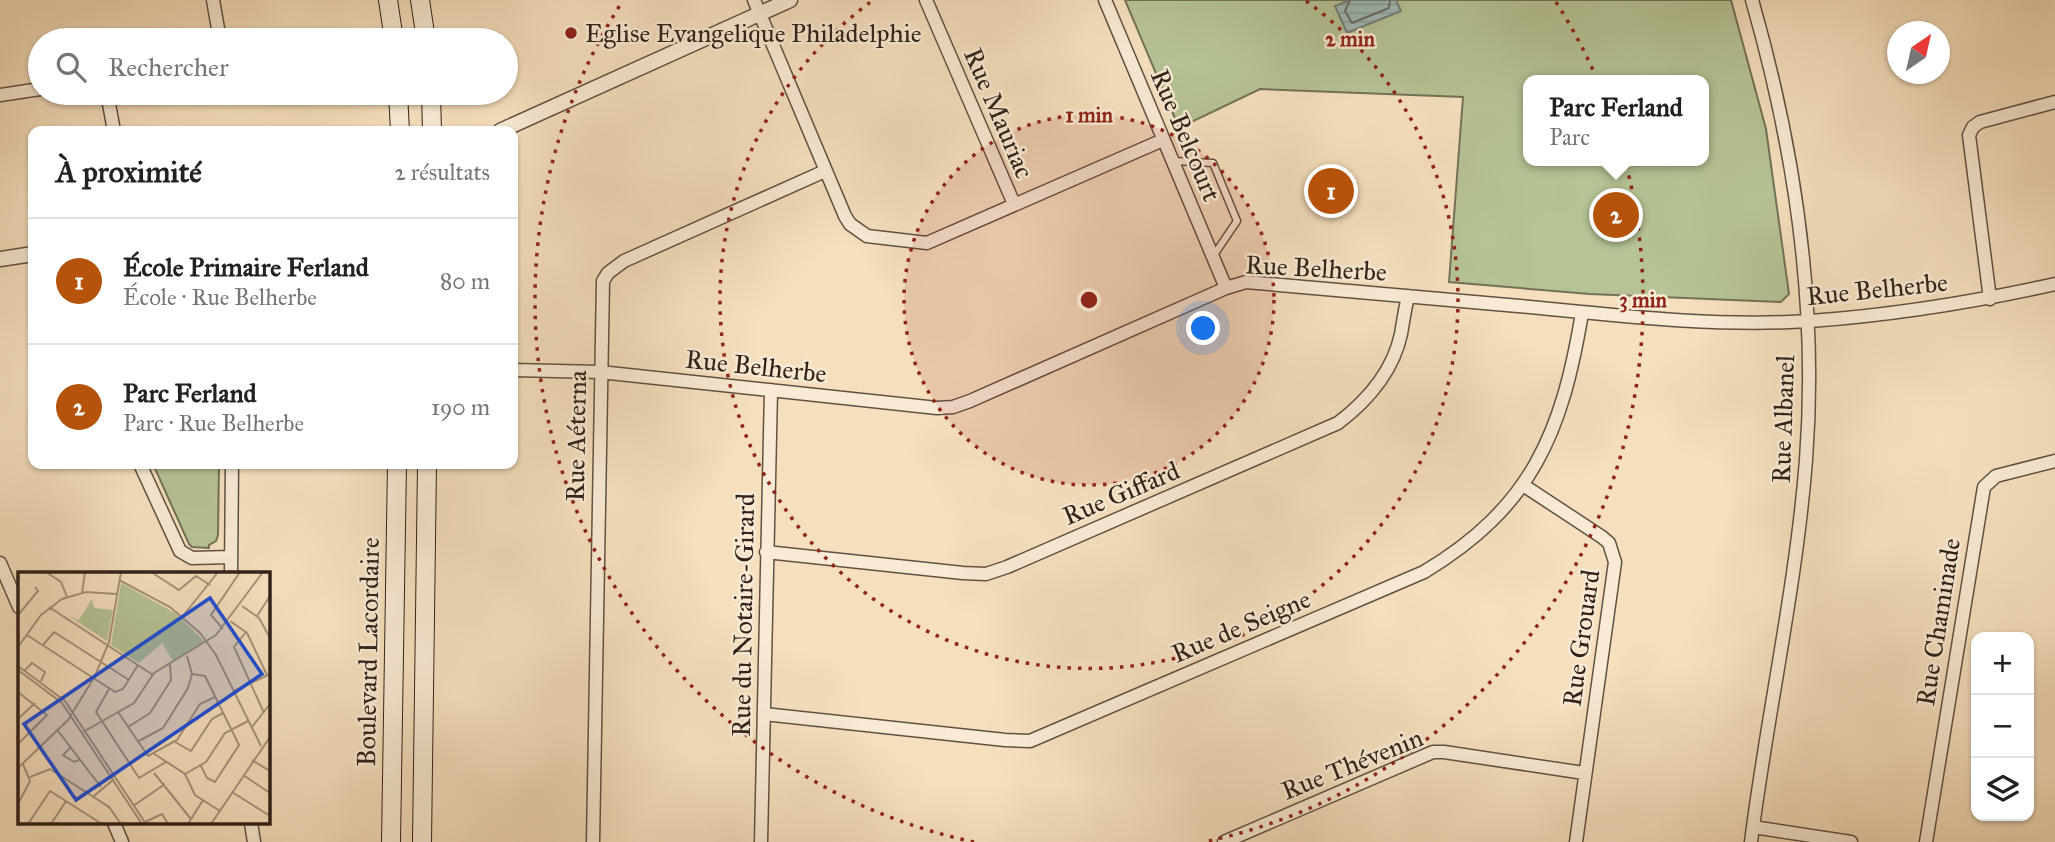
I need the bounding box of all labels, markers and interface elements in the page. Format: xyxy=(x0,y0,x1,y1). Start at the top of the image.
place label: Eglise Evangelique Philadelphie xyxy=(585,17,922,49)
north arrow xyxy=(1887,21,1950,84)
marker: Eglise Evangelique Philadelphie xyxy=(563,25,579,41)
text: 2 min xyxy=(1325,26,1375,52)
search box xyxy=(28,28,518,105)
street label: Rue Mauriac xyxy=(957,43,1041,183)
icon: search xyxy=(52,48,90,86)
text: Rechercher xyxy=(108,51,229,83)
street label: Rue Belcourt xyxy=(1144,64,1228,206)
popup xyxy=(1523,75,1709,166)
text: Parc Ferland xyxy=(1549,91,1683,123)
text: 1 min xyxy=(1065,102,1113,128)
text: Parc xyxy=(1549,123,1590,151)
text: À proximité xyxy=(56,154,202,190)
text: 2 résultats xyxy=(394,158,490,186)
pin: 1 xyxy=(1308,165,1354,217)
pin: 2 xyxy=(1593,189,1639,241)
street label: Rue Belherbe xyxy=(1244,248,1388,288)
text: École Primaire Ferland xyxy=(123,251,369,283)
street label: Rue Belherbe xyxy=(1805,266,1949,312)
text: 1 xyxy=(74,267,84,295)
text: 80 m xyxy=(440,267,490,295)
text: École · Rue Belherbe xyxy=(123,283,317,311)
text: 3 min xyxy=(1619,287,1667,313)
centre of rings xyxy=(1077,288,1101,312)
your location xyxy=(1186,311,1220,345)
street label: Rue Belherbe xyxy=(684,343,828,389)
street label: Rue Albanel xyxy=(1765,354,1801,484)
street label: Rue Aéterna xyxy=(559,370,593,502)
text: Parc Ferland xyxy=(123,377,257,409)
text: 2 xyxy=(73,393,85,421)
text: 190 m xyxy=(431,393,490,421)
text: Parc · Rue Belherbe xyxy=(123,409,304,437)
street label: Rue Giffard xyxy=(1058,454,1184,532)
street label: Rue du Notaire-Girard xyxy=(725,493,761,737)
street label: Rue Chaminade xyxy=(1909,536,1967,708)
street label: Boulevard Lacordaire xyxy=(350,537,386,767)
street label: Rue Grouard xyxy=(1556,568,1606,708)
inset map xyxy=(18,572,270,824)
street label: Rue de Seigne xyxy=(1167,582,1315,670)
map controls xyxy=(1971,632,2034,821)
button: + xyxy=(1971,632,2034,695)
button: − xyxy=(1971,695,2034,758)
street label: Rue Thévenin xyxy=(1277,721,1427,807)
button: layers xyxy=(1971,758,2034,821)

